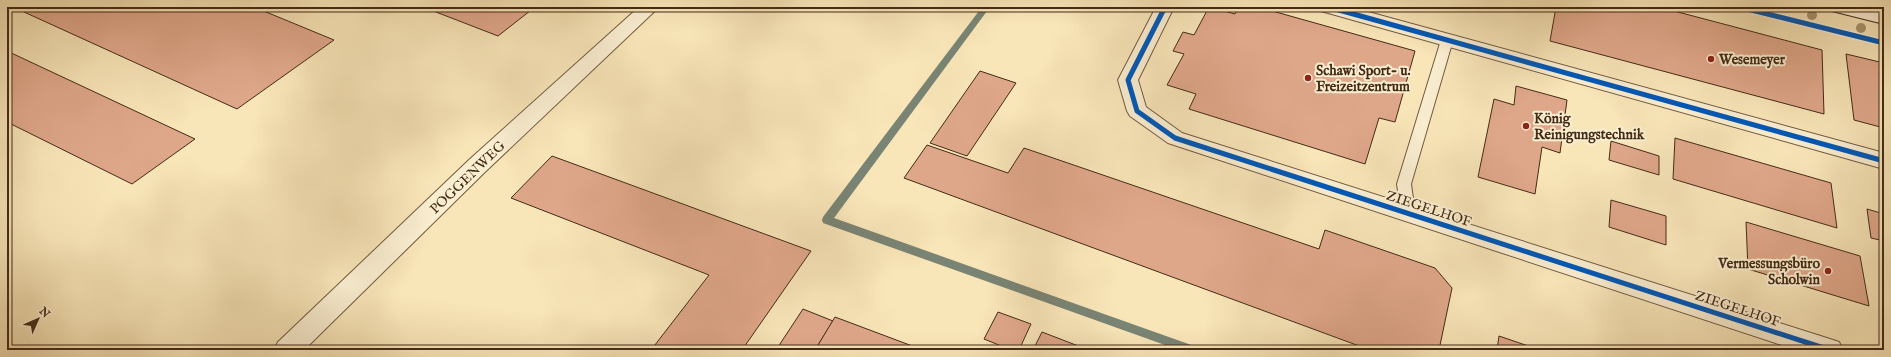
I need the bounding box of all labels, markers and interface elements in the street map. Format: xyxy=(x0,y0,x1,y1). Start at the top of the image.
place label: Wesemeyer xyxy=(1718,51,1786,69)
marker: Wesemeyer xyxy=(1706,54,1716,64)
place label: Schawi Sport- u. Freizeitzentrum xyxy=(1316,62,1411,96)
marker: Schawi Sport- u. Freizeitzentrum xyxy=(1303,73,1313,83)
place label: König Reinigungstechnik xyxy=(1534,110,1645,144)
marker: König Reinigungstechnik xyxy=(1521,121,1531,131)
street label: POGGENWEG xyxy=(426,137,510,218)
street label: ZIEGELHOF xyxy=(1384,187,1474,231)
place label: Vermessungsbüro Scholwin xyxy=(1717,255,1821,289)
marker: Vermessungsbüro Scholwin xyxy=(1823,266,1833,276)
street label: ZIEGELHOF xyxy=(1693,287,1783,331)
north arrow xyxy=(18,299,58,339)
text: N xyxy=(35,304,53,321)

